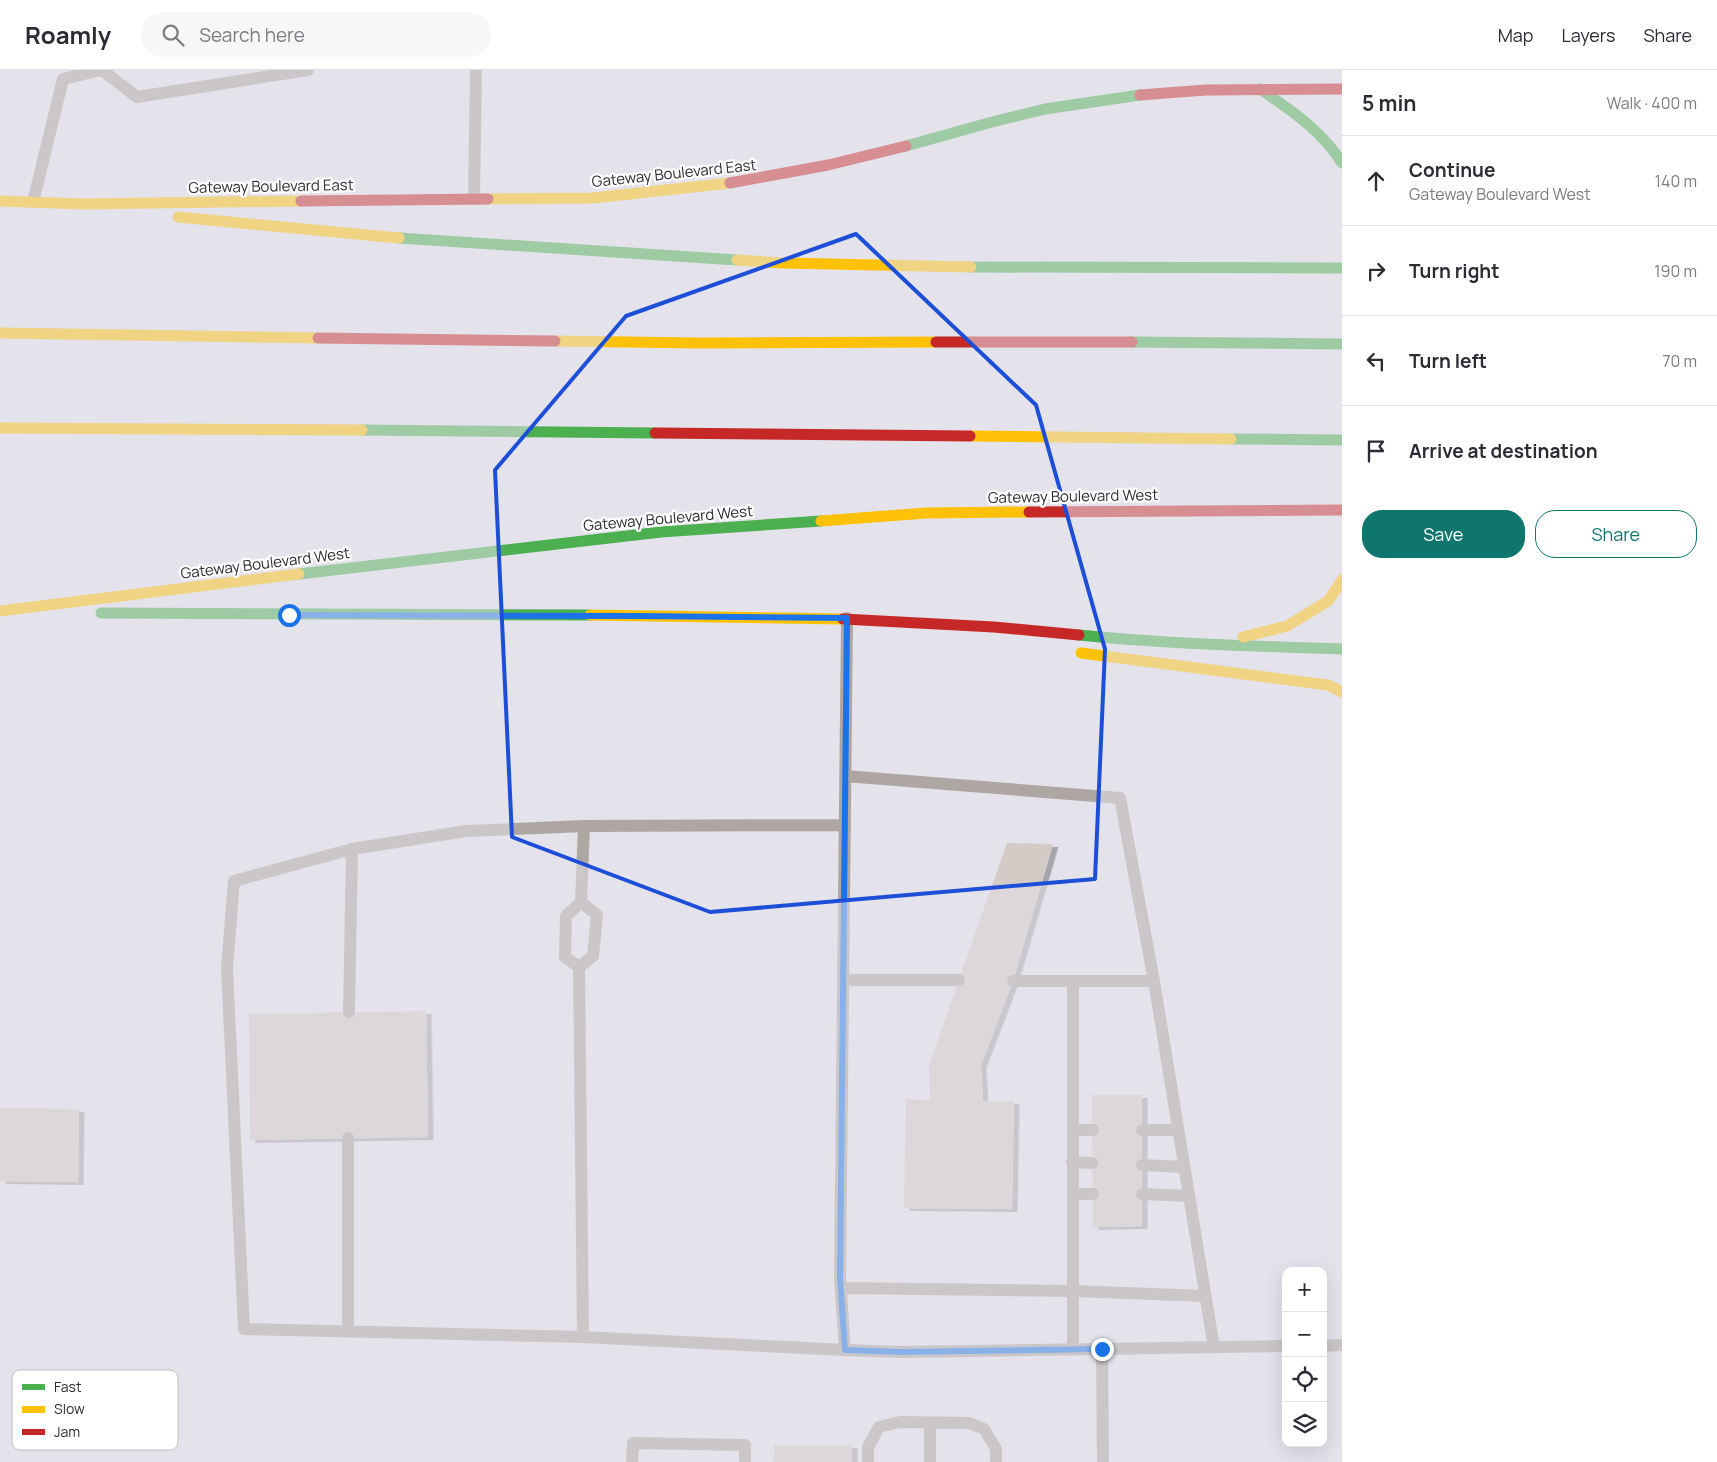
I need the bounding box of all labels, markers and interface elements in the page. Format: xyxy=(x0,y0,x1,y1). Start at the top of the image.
search box xyxy=(141,12,491,57)
text: Roamly xyxy=(25,18,111,51)
icon: search xyxy=(159,21,187,49)
text: Search here xyxy=(199,22,305,48)
text: Map xyxy=(1498,23,1533,47)
text: Layers xyxy=(1561,23,1615,47)
text: Share xyxy=(1643,23,1692,47)
text: 5 min xyxy=(1362,89,1416,117)
text: Walk · 400 m xyxy=(1606,92,1697,114)
street label: Gateway Boulevard East xyxy=(591,154,757,192)
text: Continue xyxy=(1409,157,1495,183)
icon: ahead xyxy=(1362,167,1390,195)
text: 140 m xyxy=(1655,170,1697,192)
street label: Gateway Boulevard East xyxy=(188,174,354,198)
text: Gateway Boulevard West xyxy=(1409,183,1591,205)
icon: right xyxy=(1362,257,1390,285)
text: Turn right xyxy=(1409,258,1499,284)
text: 190 m xyxy=(1654,260,1697,282)
icon: left xyxy=(1362,347,1390,375)
text: Turn left xyxy=(1409,348,1487,374)
text: 70 m xyxy=(1662,350,1697,372)
icon: arrive xyxy=(1362,437,1390,465)
text: Arrive at destination xyxy=(1409,438,1598,464)
street label: Gateway Boulevard West xyxy=(988,484,1158,508)
street label: Gateway Boulevard West xyxy=(582,500,754,536)
button: Save xyxy=(1362,510,1525,558)
button: Share xyxy=(1535,510,1697,558)
street label: Gateway Boulevard West xyxy=(179,542,351,584)
route start xyxy=(278,604,301,627)
map controls xyxy=(1282,1267,1327,1447)
button: + xyxy=(1282,1267,1327,1312)
button: − xyxy=(1282,1312,1327,1357)
route end xyxy=(1091,1338,1114,1361)
button: locate xyxy=(1282,1357,1327,1402)
legend xyxy=(12,1370,178,1450)
text: Fast xyxy=(54,1377,82,1396)
text: Slow xyxy=(54,1399,85,1418)
button: layers xyxy=(1282,1402,1327,1447)
text: Jam xyxy=(54,1422,80,1441)

